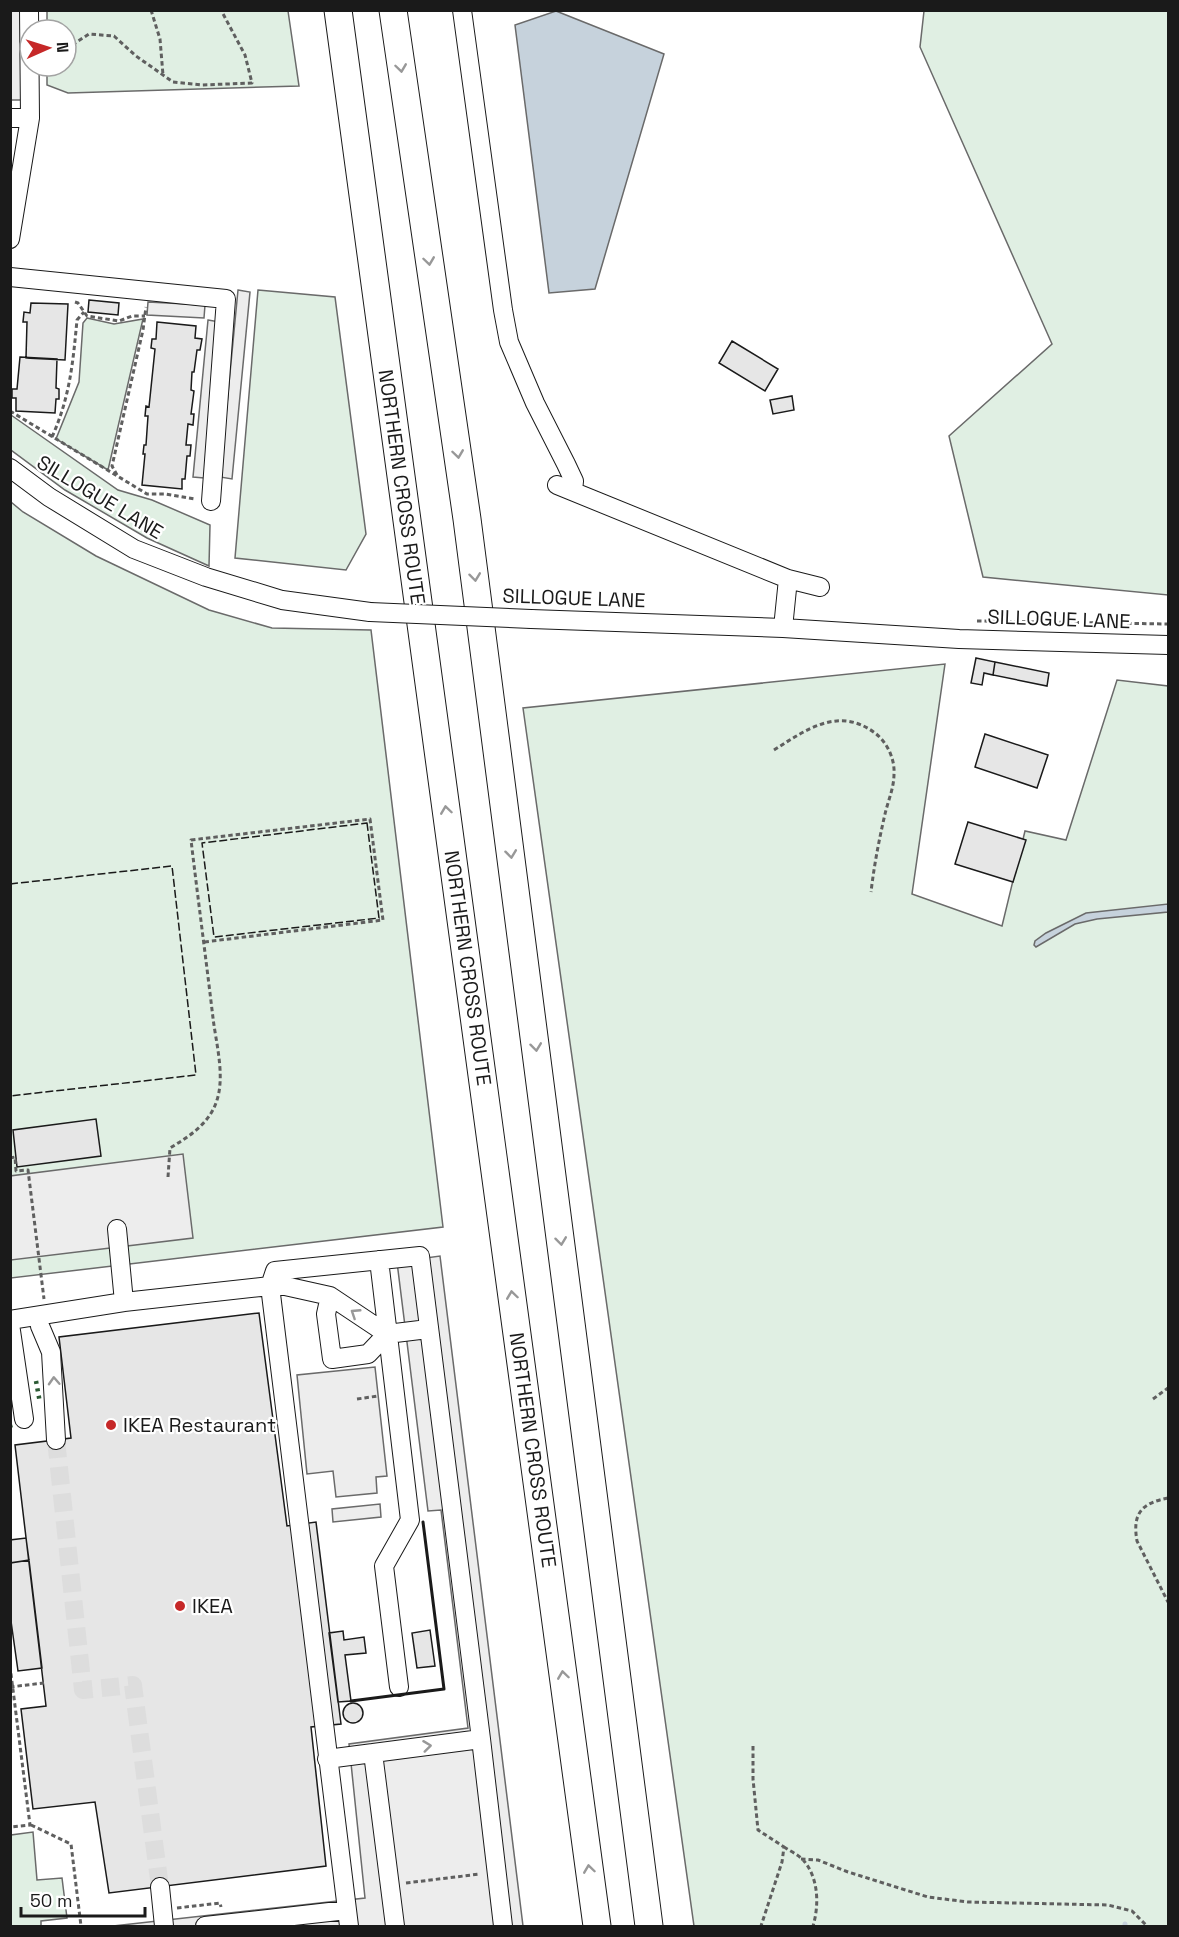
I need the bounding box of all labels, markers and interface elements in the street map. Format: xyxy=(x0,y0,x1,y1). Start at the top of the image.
north arrow xyxy=(18,18,78,78)
text: N xyxy=(52,41,73,53)
one-way arrow xyxy=(395,64,407,73)
one-way arrow xyxy=(423,257,435,266)
street label: NORTHERN CROSS ROUTE xyxy=(373,368,431,606)
street label: SILLOGUE LANE xyxy=(32,449,168,545)
one-way arrow xyxy=(451,450,463,459)
one-way arrow xyxy=(468,573,481,582)
street label: SILLOGUE LANE xyxy=(502,583,646,613)
street label: SILLOGUE LANE xyxy=(987,604,1131,634)
one-way arrow xyxy=(440,806,453,815)
street label: NORTHERN CROSS ROUTE xyxy=(439,849,497,1087)
one-way arrow xyxy=(504,849,517,859)
one-way arrow xyxy=(530,1043,542,1052)
one-way arrow xyxy=(555,1236,567,1245)
one-way arrow xyxy=(506,1290,519,1299)
one-way arrow xyxy=(351,1309,362,1320)
street label: NORTHERN CROSS ROUTE xyxy=(504,1331,562,1569)
one-way arrow xyxy=(47,1377,60,1386)
place label: IKEA Restaurant xyxy=(123,1412,276,1438)
marker: IKEA Restaurant xyxy=(104,1418,118,1432)
place label: IKEA xyxy=(192,1593,233,1619)
marker: IKEA xyxy=(173,1599,187,1613)
one-way arrow xyxy=(558,1671,570,1680)
one-way arrow xyxy=(423,1741,432,1753)
one-way arrow xyxy=(584,1864,596,1873)
scale bar xyxy=(21,1880,146,1918)
text: 50 m xyxy=(30,1889,72,1912)

